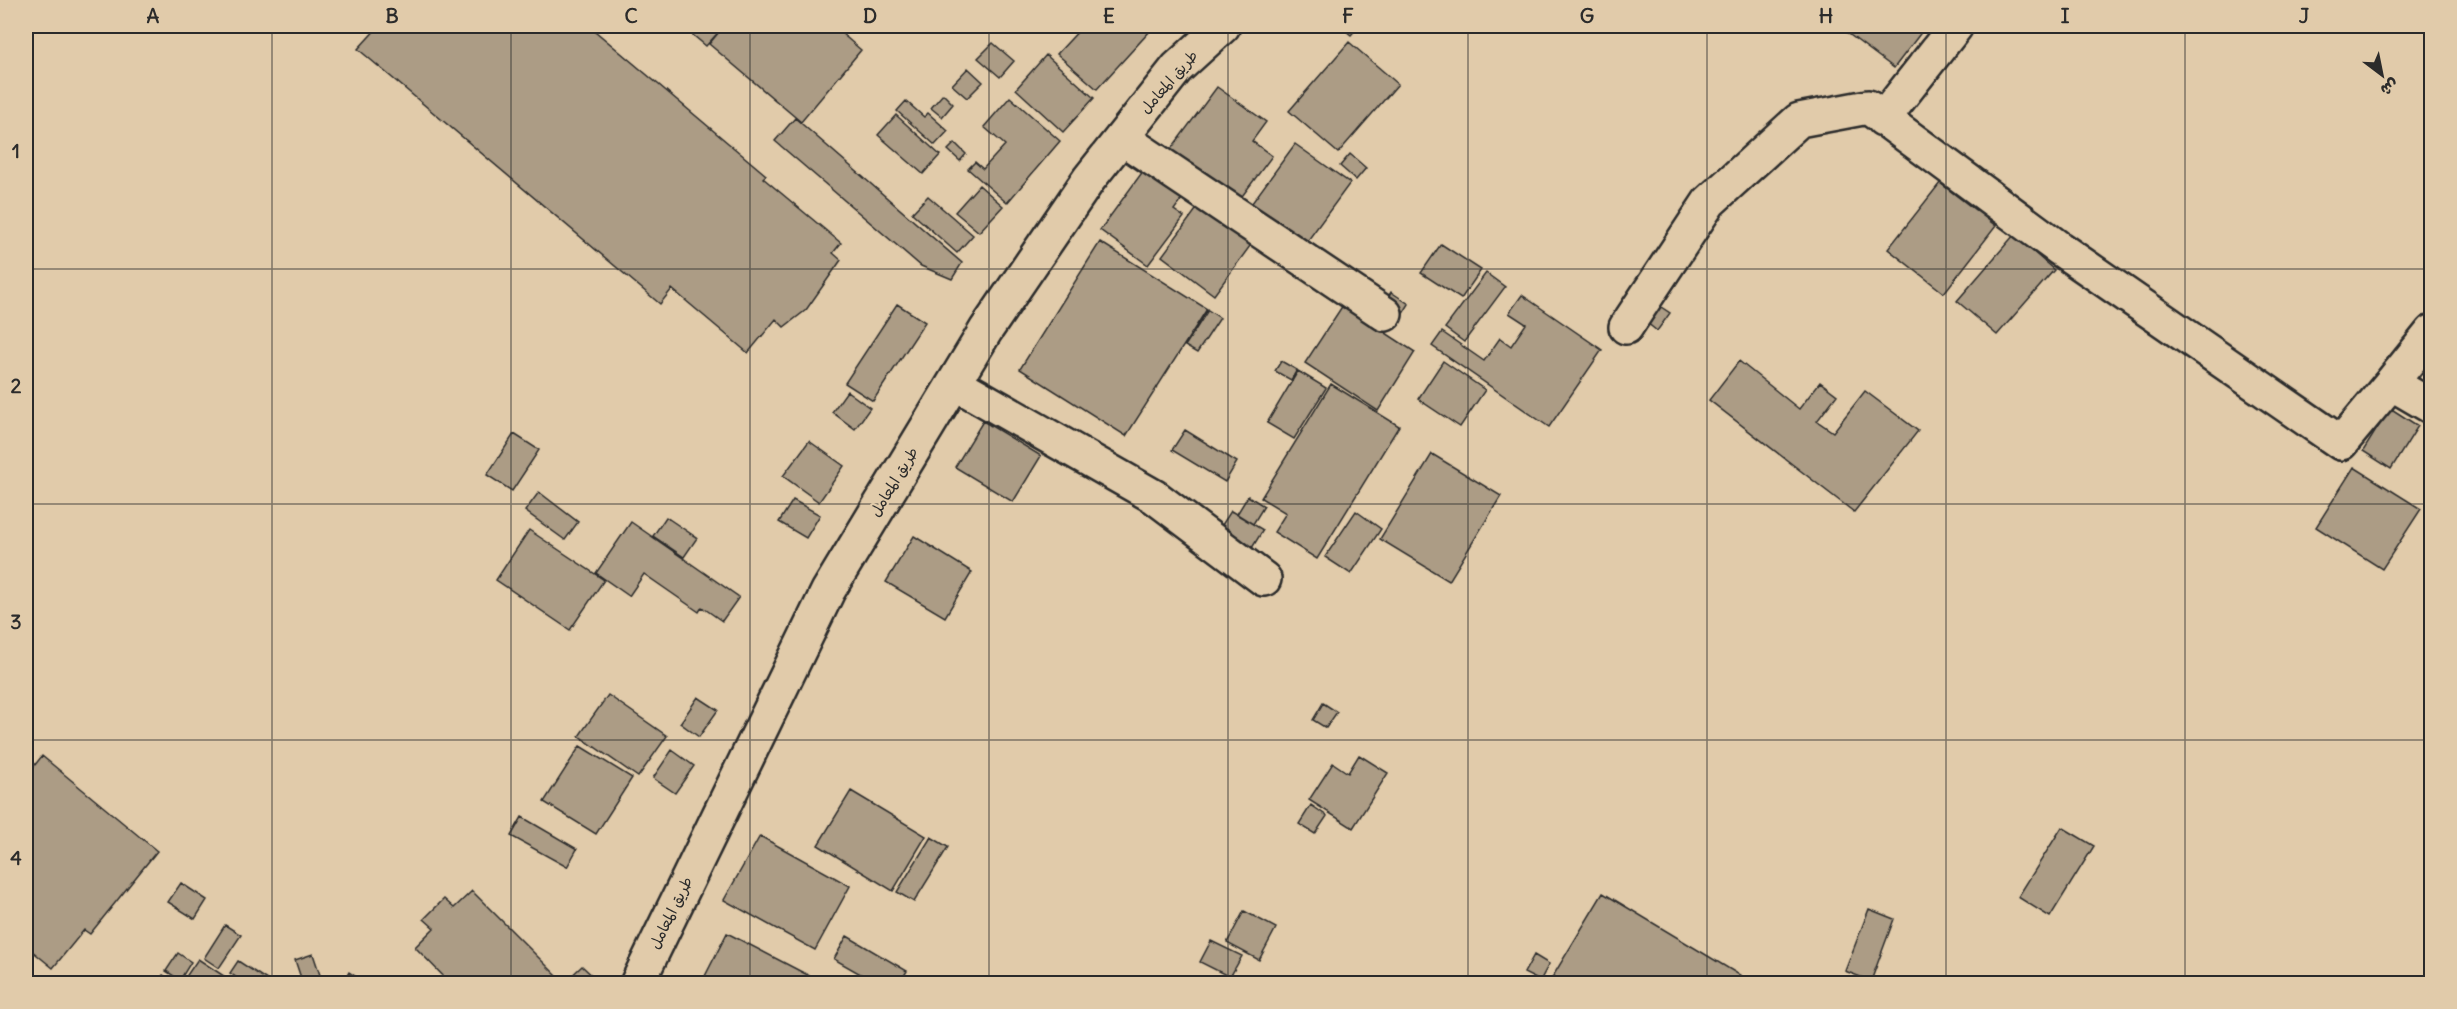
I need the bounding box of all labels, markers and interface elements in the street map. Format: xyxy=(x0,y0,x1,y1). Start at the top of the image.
text: A xyxy=(147,3,160,28)
text: B xyxy=(385,3,399,28)
text: C xyxy=(624,3,638,28)
text: D xyxy=(863,3,877,28)
text: E xyxy=(1103,3,1115,28)
text: F xyxy=(1342,3,1354,28)
text: G xyxy=(1580,3,1594,28)
text: H xyxy=(1819,3,1833,28)
text: I xyxy=(2061,3,2070,28)
text: J xyxy=(2299,3,2310,28)
north arrow xyxy=(2352,45,2412,105)
street label: طريق المعامل xyxy=(1136,46,1201,117)
text: ش xyxy=(2377,75,2403,101)
text: 1 xyxy=(12,138,20,163)
text: 2 xyxy=(11,373,22,398)
street label: طريق المعامل xyxy=(865,443,922,520)
text: 3 xyxy=(10,609,22,634)
text: 4 xyxy=(10,845,22,870)
street label: طريق المعامل xyxy=(645,873,696,952)

